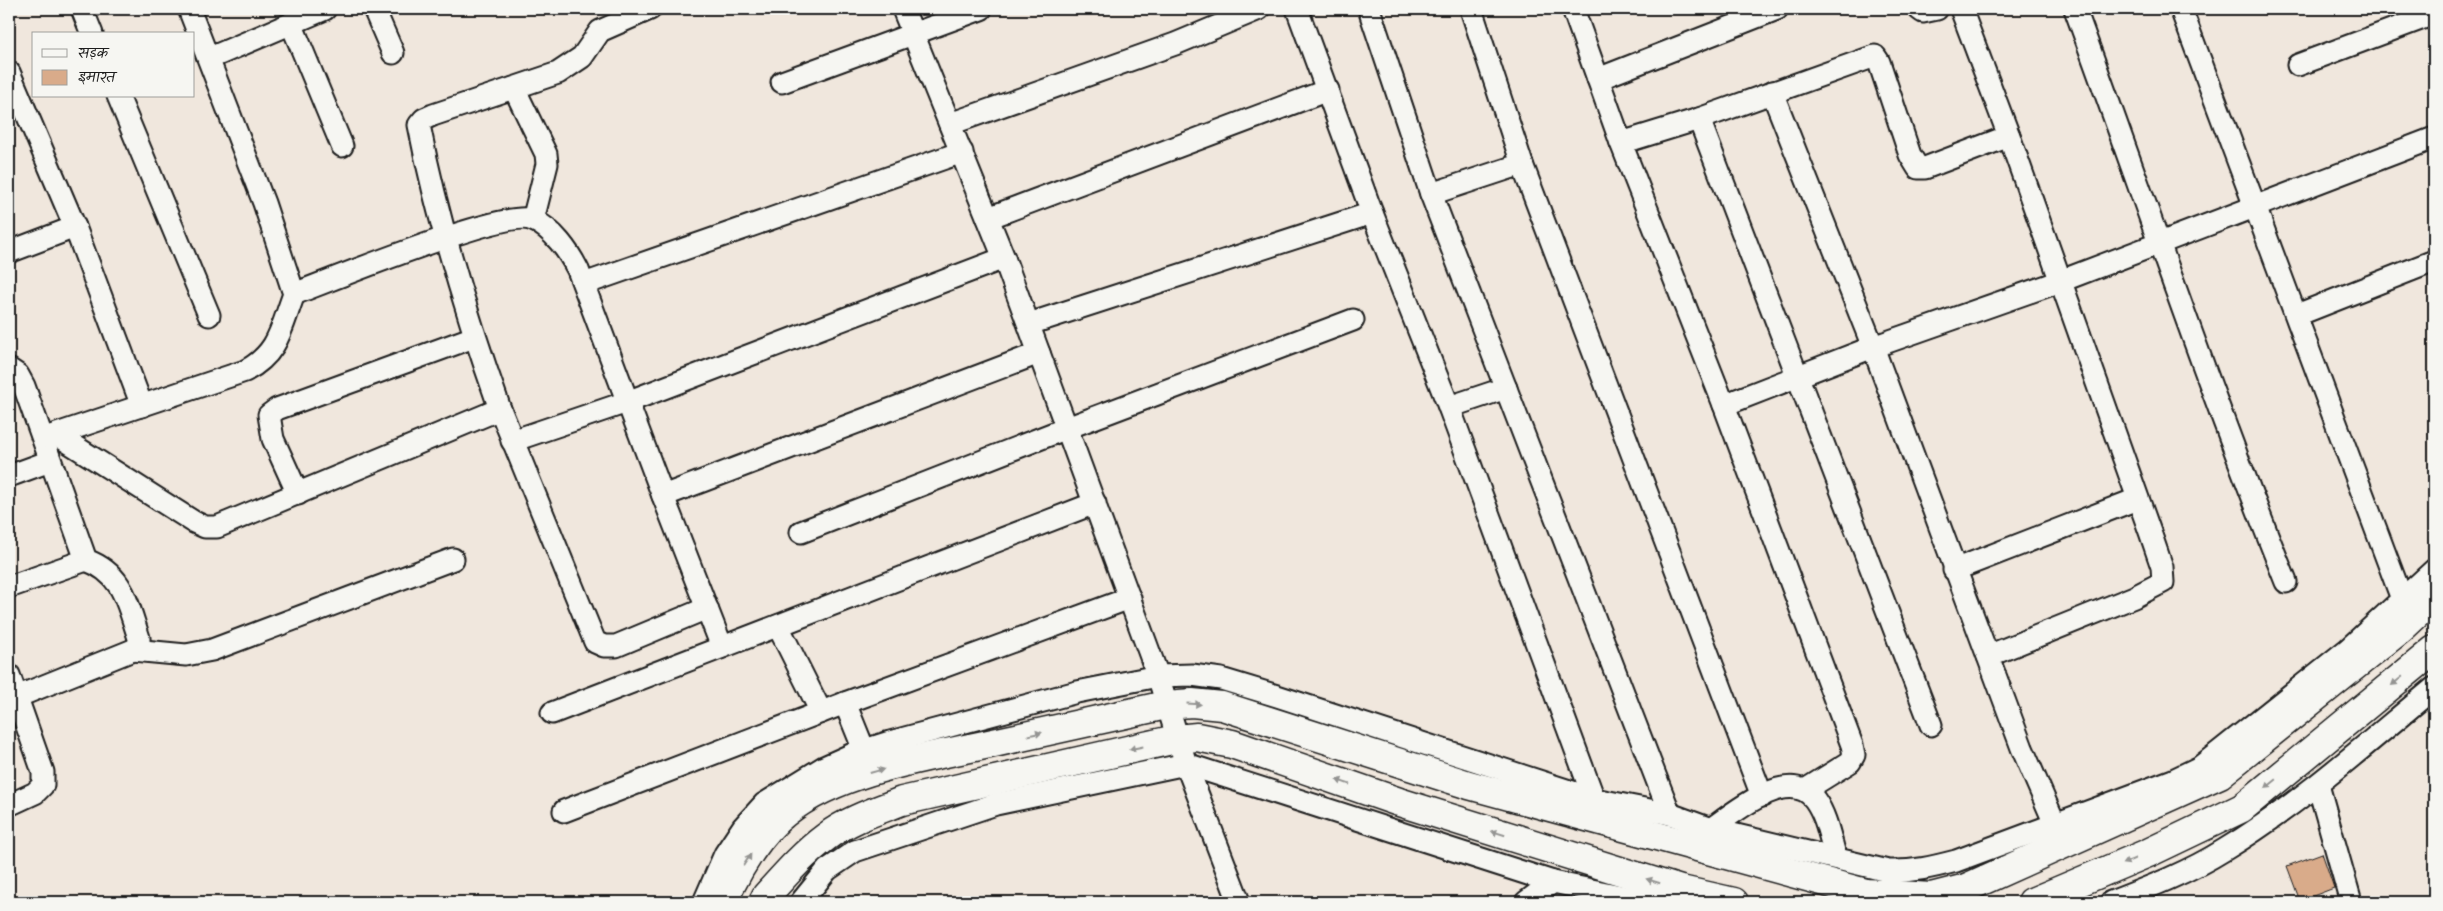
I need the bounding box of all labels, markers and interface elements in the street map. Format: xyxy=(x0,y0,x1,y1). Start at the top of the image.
legend xyxy=(32,32,195,98)
text: सड़क xyxy=(78,42,110,66)
text: इमारत xyxy=(78,66,118,90)
one-way arrow xyxy=(2391,676,2404,687)
one-way arrow xyxy=(1187,700,1203,708)
one-way arrow xyxy=(1028,730,1043,738)
one-way arrow xyxy=(1129,744,1144,752)
one-way arrow xyxy=(870,767,885,775)
one-way arrow xyxy=(1335,778,1350,786)
one-way arrow xyxy=(2265,779,2278,790)
one-way arrow xyxy=(1490,828,1505,836)
one-way arrow xyxy=(742,853,751,866)
one-way arrow xyxy=(2122,858,2136,866)
one-way arrow xyxy=(1645,877,1660,884)

